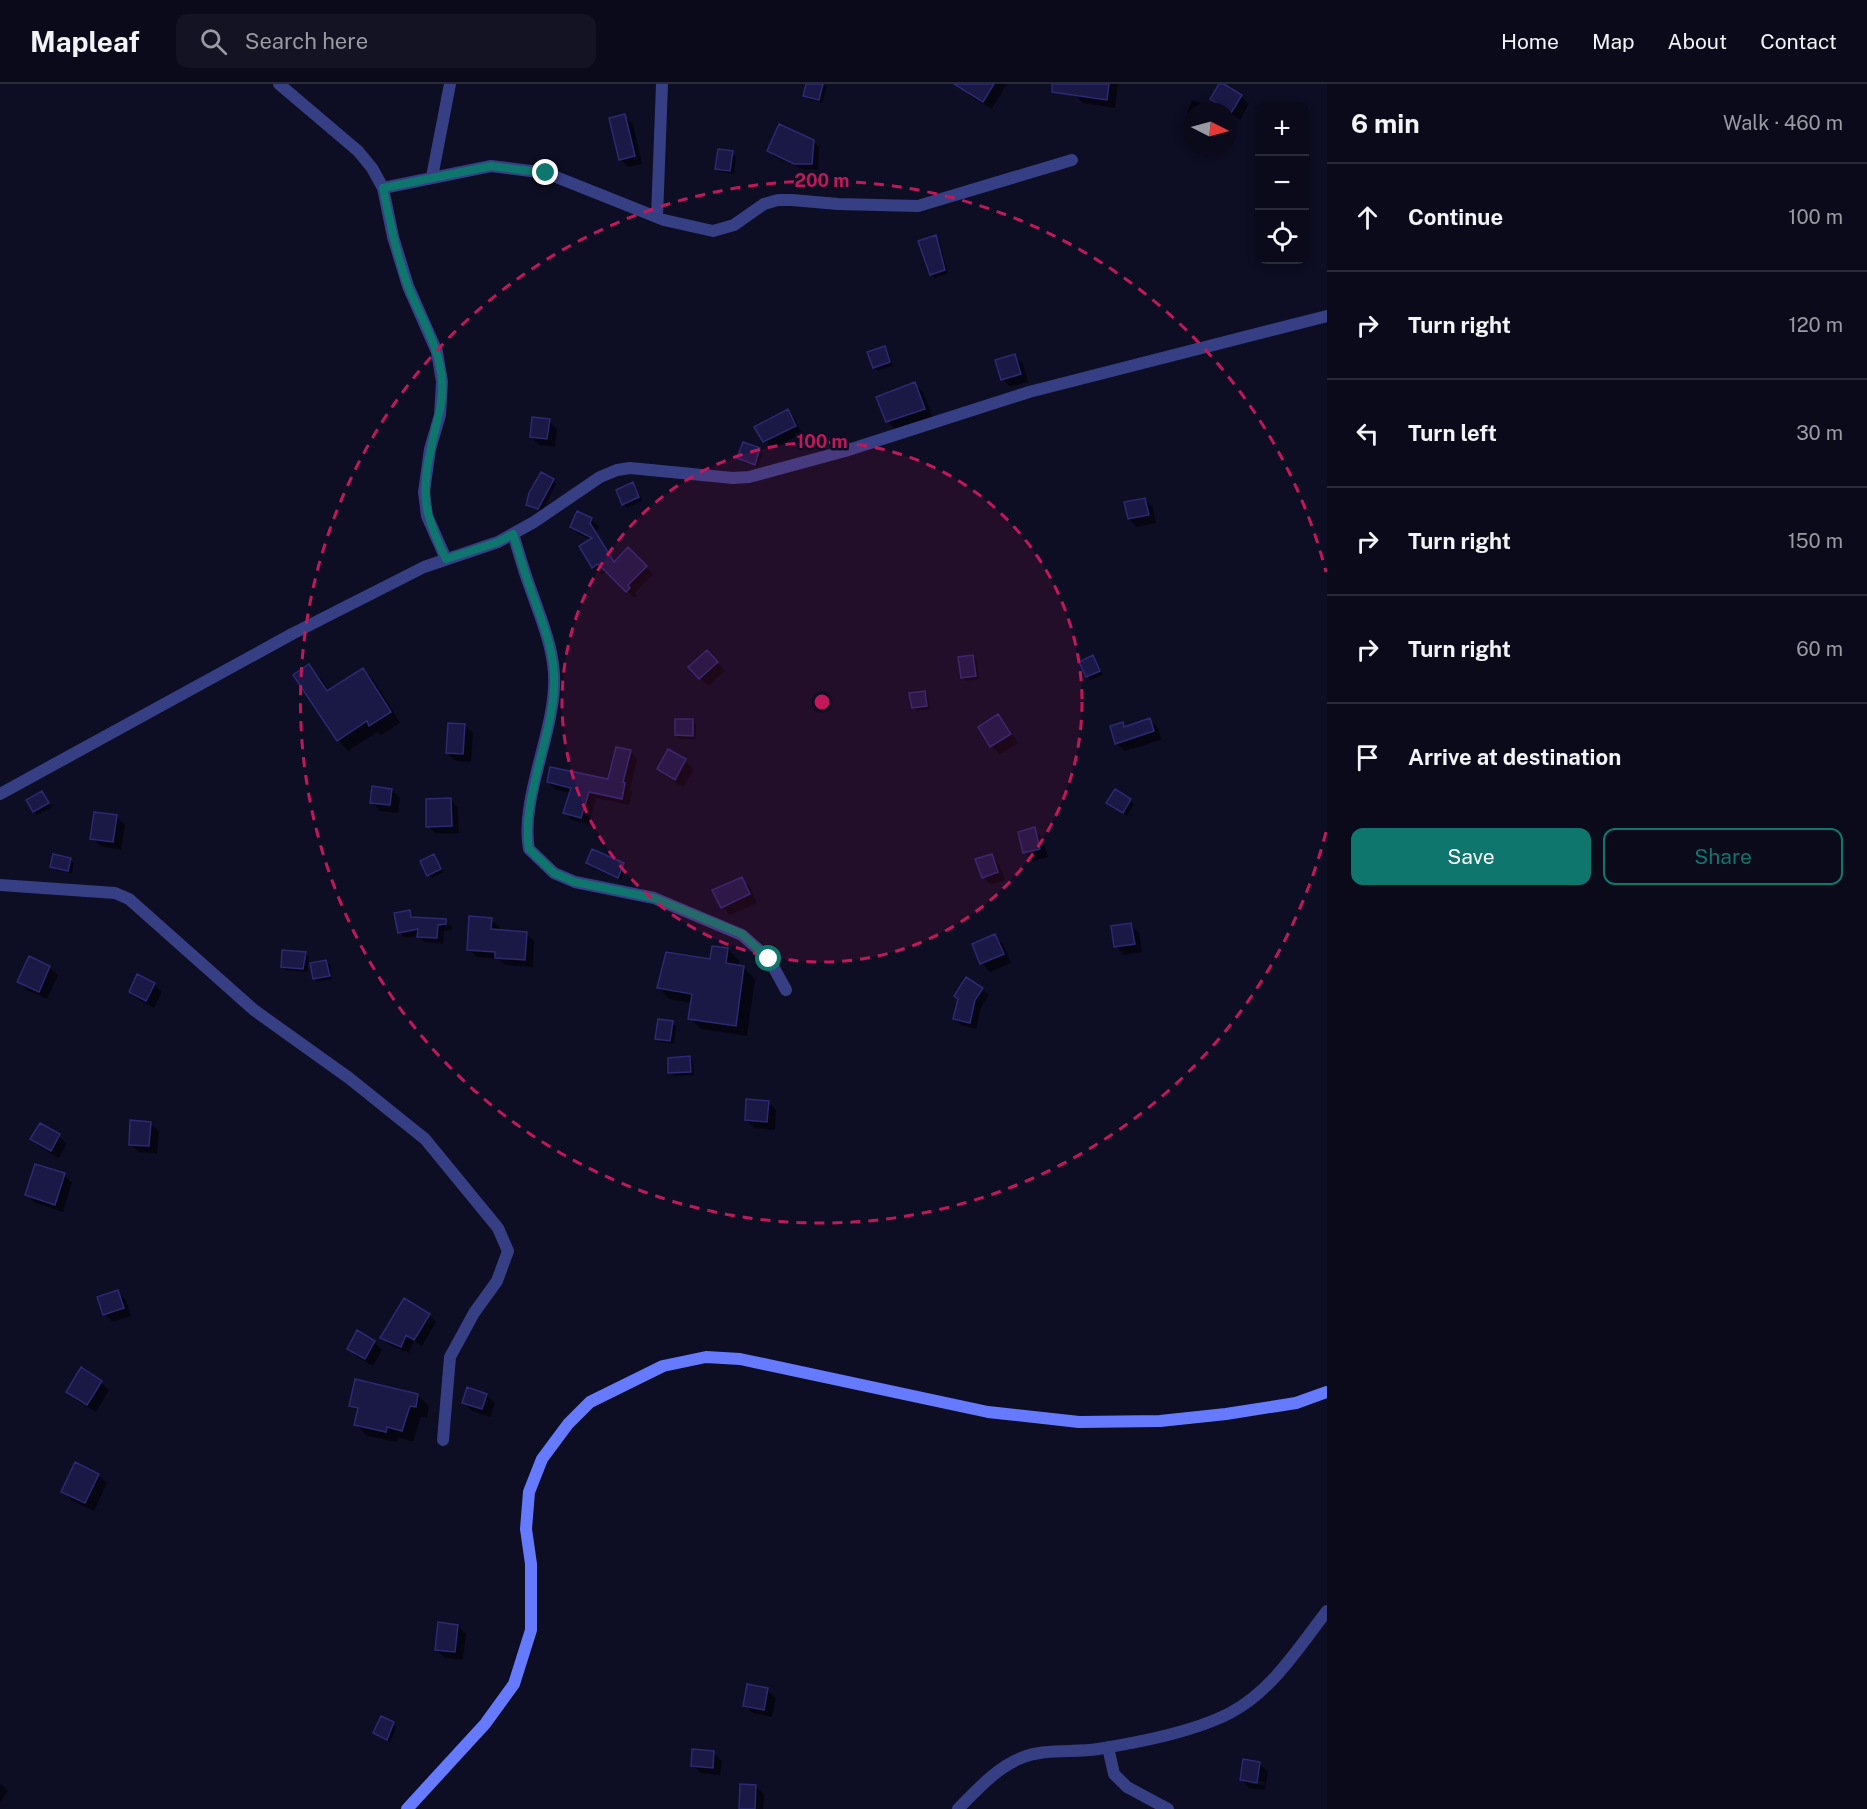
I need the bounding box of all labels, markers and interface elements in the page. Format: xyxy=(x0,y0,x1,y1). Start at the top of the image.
search box xyxy=(176,14,596,68)
text: Mapleaf xyxy=(30,25,140,58)
icon: search xyxy=(197,25,230,58)
text: Search here xyxy=(245,28,368,54)
text: Home xyxy=(1501,29,1559,54)
text: Map xyxy=(1592,29,1635,54)
text: About xyxy=(1668,29,1727,54)
text: Contact xyxy=(1760,29,1837,54)
north arrow xyxy=(1183,102,1237,156)
map controls xyxy=(1255,102,1309,264)
button: + xyxy=(1255,102,1309,156)
text: 6 min xyxy=(1351,108,1420,139)
text: Walk · 460 m xyxy=(1723,111,1843,135)
button: − xyxy=(1255,156,1309,210)
route end xyxy=(532,159,558,185)
text: 200 m xyxy=(795,170,849,191)
icon: ahead xyxy=(1351,201,1384,234)
text: Continue xyxy=(1408,204,1503,230)
text: 100 m xyxy=(1788,205,1843,229)
button: locate xyxy=(1255,210,1309,264)
icon: right xyxy=(1351,309,1384,342)
text: Turn right xyxy=(1408,312,1511,338)
text: 120 m xyxy=(1789,313,1843,337)
icon: left xyxy=(1351,417,1384,450)
text: Turn left xyxy=(1408,420,1497,446)
text: 30 m xyxy=(1796,421,1843,445)
text: 100 m xyxy=(796,431,848,452)
icon: right xyxy=(1351,525,1384,558)
text: Turn right xyxy=(1408,528,1511,554)
text: 150 m xyxy=(1788,529,1843,553)
icon: right xyxy=(1351,633,1384,666)
text: Turn right xyxy=(1408,636,1511,662)
text: 60 m xyxy=(1796,637,1843,661)
centre of rings xyxy=(812,692,832,712)
icon: arrive xyxy=(1351,741,1384,774)
text: Arrive at destination xyxy=(1408,744,1621,770)
button: Save xyxy=(1351,828,1591,885)
button: Share xyxy=(1603,828,1843,885)
route start xyxy=(755,945,781,971)

